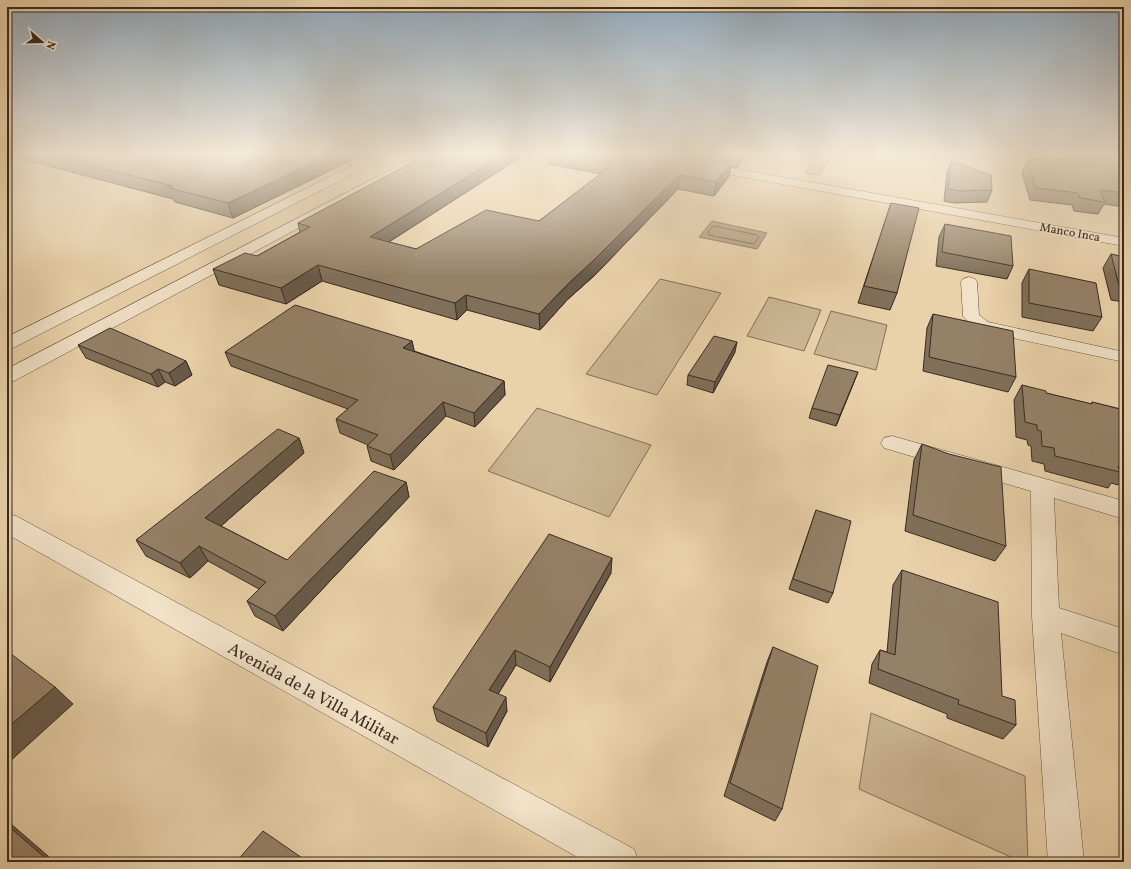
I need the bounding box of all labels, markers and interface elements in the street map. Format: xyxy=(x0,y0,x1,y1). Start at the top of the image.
north arrow xyxy=(22,22,62,62)
text: N xyxy=(42,39,58,51)
street label: Manco Inca xyxy=(1038,220,1101,246)
street label: Avenida de la Villa Militar xyxy=(223,638,403,751)

